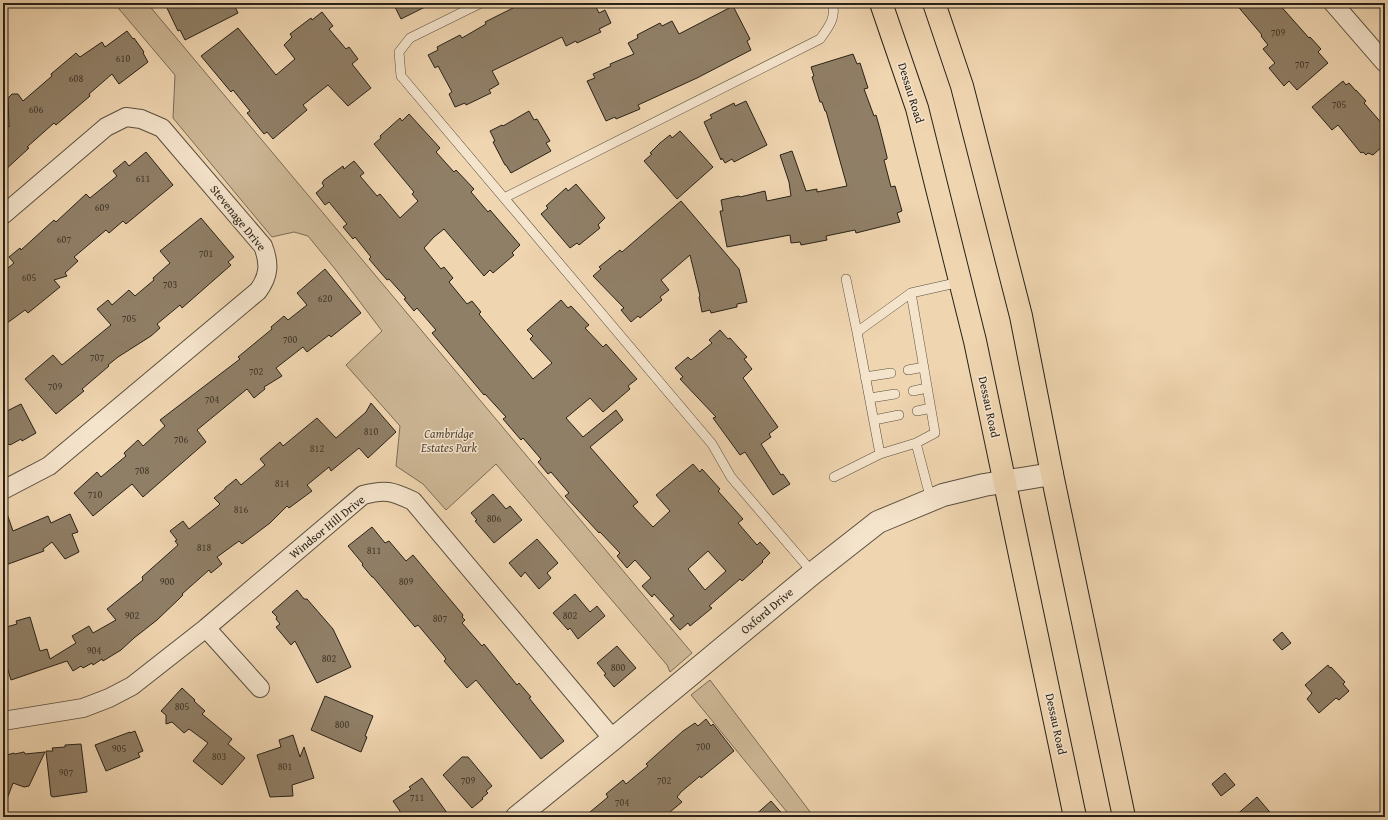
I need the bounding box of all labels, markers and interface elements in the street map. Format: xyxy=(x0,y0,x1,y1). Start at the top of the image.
house number: 709 xyxy=(1271,25,1285,40)
house number: 610 xyxy=(116,51,130,66)
house number: 707 xyxy=(1295,57,1309,72)
street label: Dessau Road xyxy=(894,61,929,126)
house number: 608 xyxy=(69,71,83,86)
house number: 705 xyxy=(1332,97,1346,112)
house number: 606 xyxy=(29,102,43,117)
house number: 611 xyxy=(136,171,150,186)
street label: Stevenage Drive xyxy=(206,181,271,255)
house number: 609 xyxy=(95,200,109,215)
house number: 607 xyxy=(57,232,71,247)
house number: 701 xyxy=(199,246,213,261)
house number: 605 xyxy=(22,270,36,285)
house number: 703 xyxy=(163,277,177,292)
house number: 620 xyxy=(318,291,332,306)
house number: 705 xyxy=(122,311,136,326)
house number: 700 xyxy=(283,332,297,347)
house number: 707 xyxy=(90,350,104,365)
house number: 702 xyxy=(249,364,263,379)
street label: Dessau Road xyxy=(975,375,1004,440)
house number: 709 xyxy=(48,379,62,394)
house number: 704 xyxy=(205,392,219,407)
house number: 810 xyxy=(364,424,378,439)
park label: Cambridge Estates Park xyxy=(420,425,478,456)
house number: 706 xyxy=(174,432,188,447)
house number: 812 xyxy=(310,441,324,456)
house number: 708 xyxy=(135,463,149,478)
house number: 814 xyxy=(275,476,289,491)
house number: 710 xyxy=(88,487,102,502)
street label: Windsor Hill Drive xyxy=(285,491,368,562)
house number: 816 xyxy=(234,502,248,517)
house number: 806 xyxy=(487,511,501,526)
house number: 818 xyxy=(197,540,211,555)
house number: 811 xyxy=(367,543,381,558)
house number: 900 xyxy=(160,574,174,589)
house number: 809 xyxy=(399,574,413,589)
street label: Oxford Drive xyxy=(737,583,797,638)
house number: 902 xyxy=(125,608,139,623)
house number: 802 xyxy=(563,608,577,623)
house number: 807 xyxy=(433,611,447,626)
house number: 904 xyxy=(87,643,101,658)
house number: 802 xyxy=(322,651,336,666)
house number: 800 xyxy=(611,660,625,675)
street label: Dessau Road xyxy=(1042,692,1071,757)
house number: 805 xyxy=(175,699,189,714)
house number: 800 xyxy=(335,717,349,732)
house number: 700 xyxy=(696,739,710,754)
house number: 905 xyxy=(112,741,126,756)
house number: 803 xyxy=(212,749,226,764)
house number: 801 xyxy=(278,759,292,774)
house number: 907 xyxy=(59,765,73,780)
house number: 709 xyxy=(461,773,475,788)
house number: 702 xyxy=(657,773,671,788)
house number: 711 xyxy=(410,790,424,805)
house number: 704 xyxy=(615,795,629,810)

